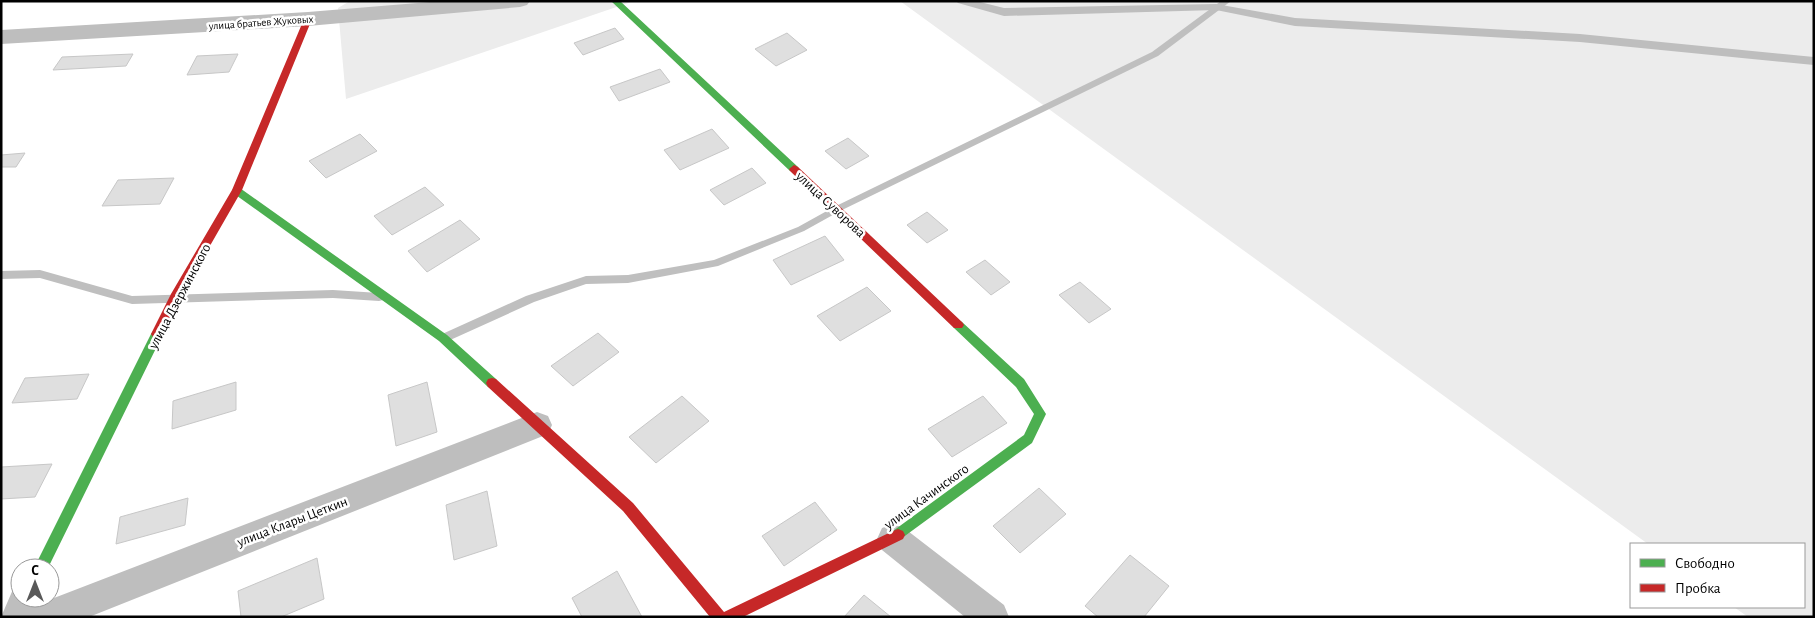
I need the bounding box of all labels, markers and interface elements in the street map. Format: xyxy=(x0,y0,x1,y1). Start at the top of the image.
street label: улица братьев Жуковых xyxy=(207,13,314,32)
street label: улица Суворова xyxy=(792,168,868,241)
street label: улица Дзержинского xyxy=(146,241,214,352)
street label: улица Качинского xyxy=(881,461,972,533)
street label: улица Клары Цеткин xyxy=(234,494,350,550)
legend xyxy=(1630,543,1805,608)
text: Свободно xyxy=(1675,556,1735,571)
north arrow xyxy=(10,558,60,608)
text: С xyxy=(31,564,39,578)
text: Пробка xyxy=(1675,581,1721,596)

